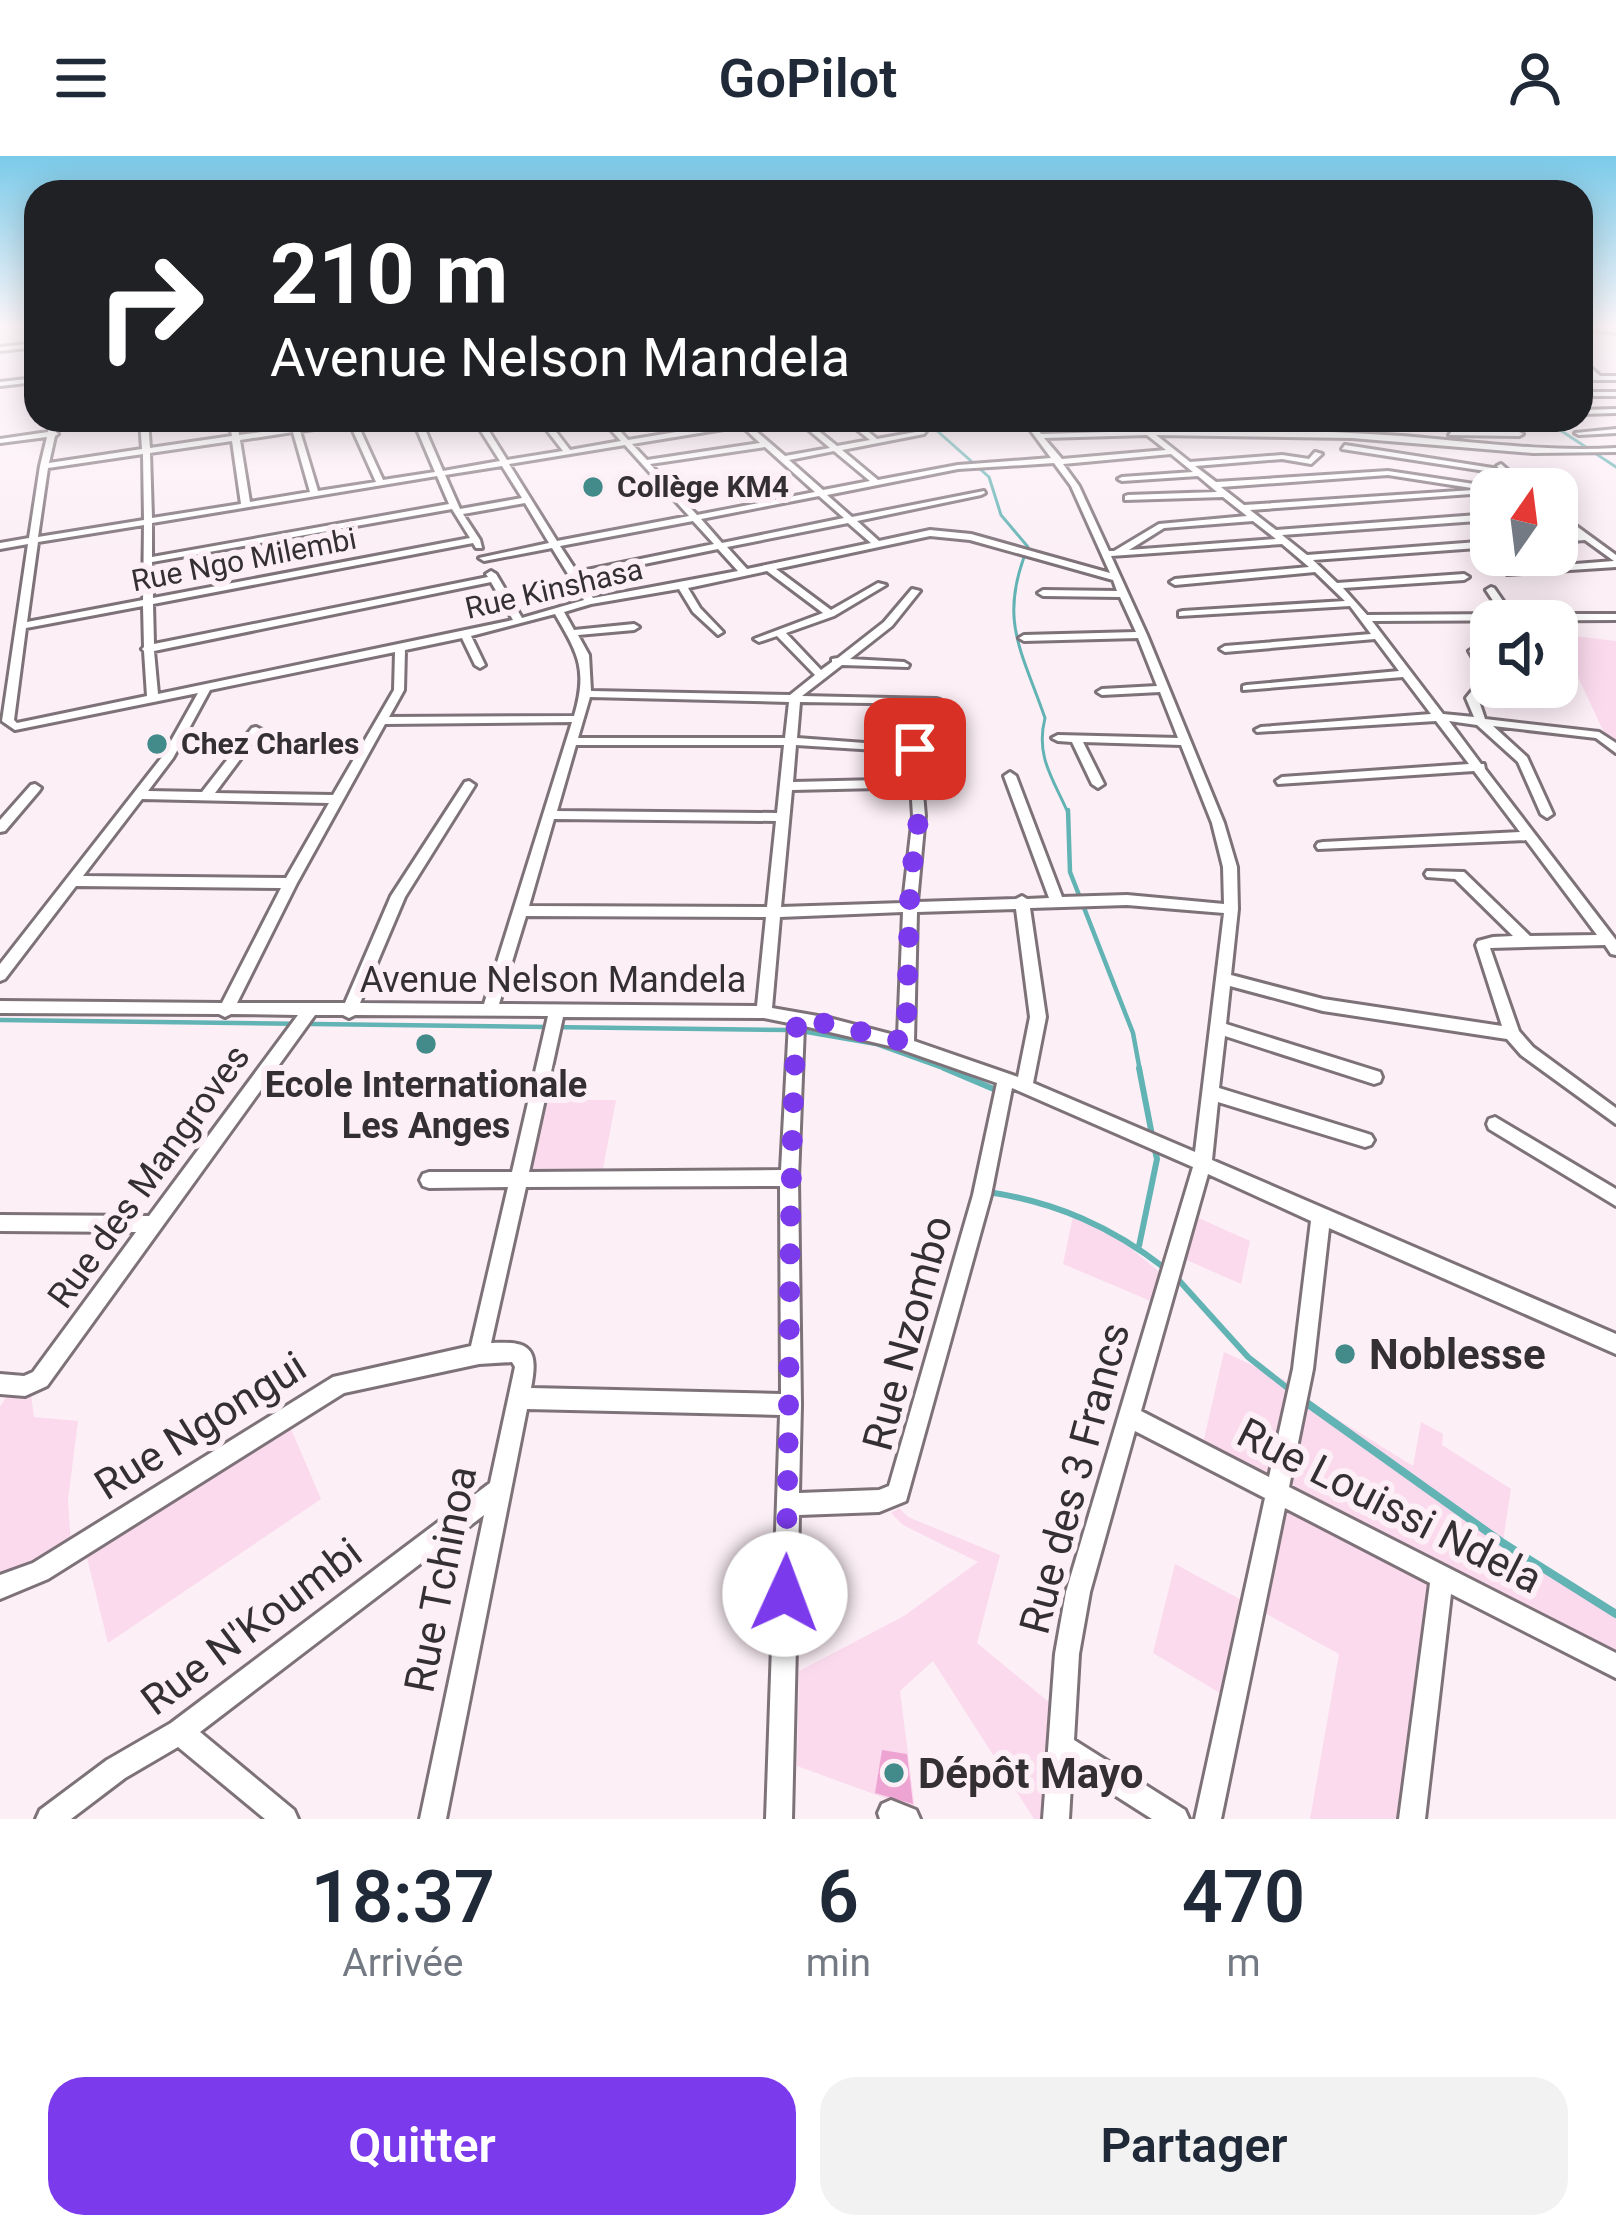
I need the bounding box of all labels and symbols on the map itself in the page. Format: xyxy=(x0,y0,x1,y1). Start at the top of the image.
north arrow xyxy=(1470,468,1578,576)
place label: Collège KM4 xyxy=(617,469,789,504)
marker: Collège KM4 xyxy=(580,474,606,500)
street label: Rue Ngo Milembi xyxy=(129,521,359,598)
street label: Rue Kinshasa xyxy=(462,551,646,626)
pin xyxy=(864,698,966,800)
place label: Chez Charles xyxy=(181,726,359,761)
marker: Chez Charles xyxy=(144,731,170,757)
street label: Avenue Nelson Mandela xyxy=(360,959,746,1001)
marker: Ecole Internationale Les Anges xyxy=(413,1031,439,1057)
street label: Rue des Mangroves xyxy=(39,1037,258,1316)
place label: Ecole Internationale Les Anges xyxy=(265,1064,587,1147)
street label: Rue Nzombo xyxy=(853,1211,962,1456)
street label: Rue des 3 Francs xyxy=(1009,1317,1140,1639)
place label: Noblesse xyxy=(1369,1330,1546,1379)
street label: Rue Ngongui xyxy=(86,1341,315,1510)
marker: Noblesse xyxy=(1332,1341,1358,1367)
street label: Rue Louissi Ndela xyxy=(1230,1408,1550,1603)
street label: Rue Tchinoa xyxy=(395,1462,486,1696)
street label: Rue N'Koumbi xyxy=(132,1528,371,1725)
position arrow xyxy=(722,1531,848,1657)
place label: Dépôt Mayo xyxy=(918,1749,1143,1798)
marker: Dépôt Mayo xyxy=(881,1760,907,1786)

